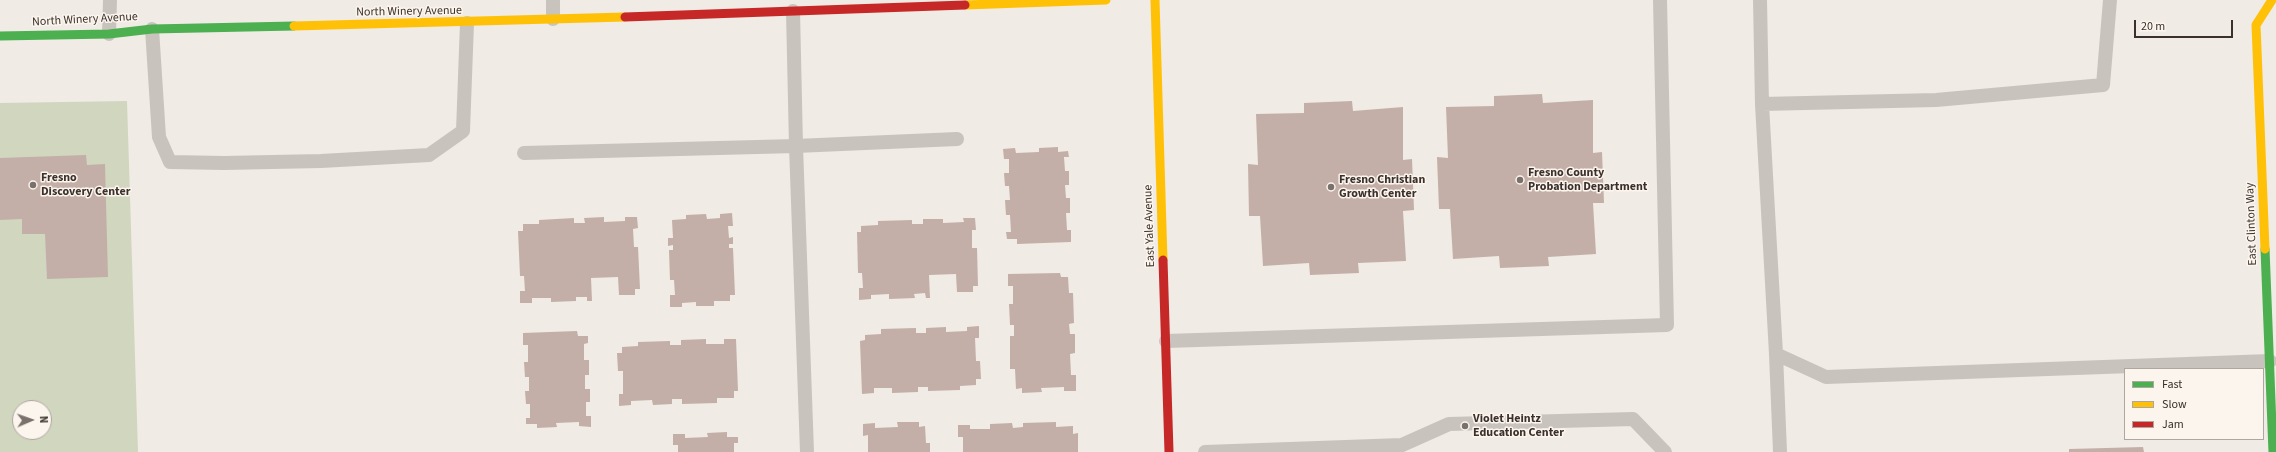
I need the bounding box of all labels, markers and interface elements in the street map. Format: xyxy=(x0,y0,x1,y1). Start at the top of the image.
street label: North Winery Avenue xyxy=(356,4,462,20)
street label: North Winery Avenue xyxy=(32,10,138,30)
scale bar xyxy=(2136,12,2235,38)
text: 20 m xyxy=(2141,18,2165,35)
place label: Fresno County Probation Department xyxy=(1528,166,1647,194)
place label: Fresno Discovery Center xyxy=(41,171,130,199)
place label: Fresno Christian Growth Center xyxy=(1339,173,1425,201)
marker: Fresno County Probation Department xyxy=(1515,175,1525,185)
marker: Fresno Discovery Center xyxy=(28,180,38,190)
marker: Fresno Christian Growth Center xyxy=(1326,182,1336,192)
street label: East Clinton Way xyxy=(2243,182,2261,266)
street label: East Yale Avenue xyxy=(1141,184,1159,268)
legend xyxy=(2124,368,2264,440)
text: Fast xyxy=(2162,376,2182,393)
text: Slow xyxy=(2162,396,2187,413)
north arrow xyxy=(12,400,52,440)
place label: Violet Heintz Education Center xyxy=(1473,412,1564,440)
text: N xyxy=(36,416,51,424)
text: Jam xyxy=(2162,416,2184,433)
marker: Violet Heintz Education Center xyxy=(1460,421,1470,431)

